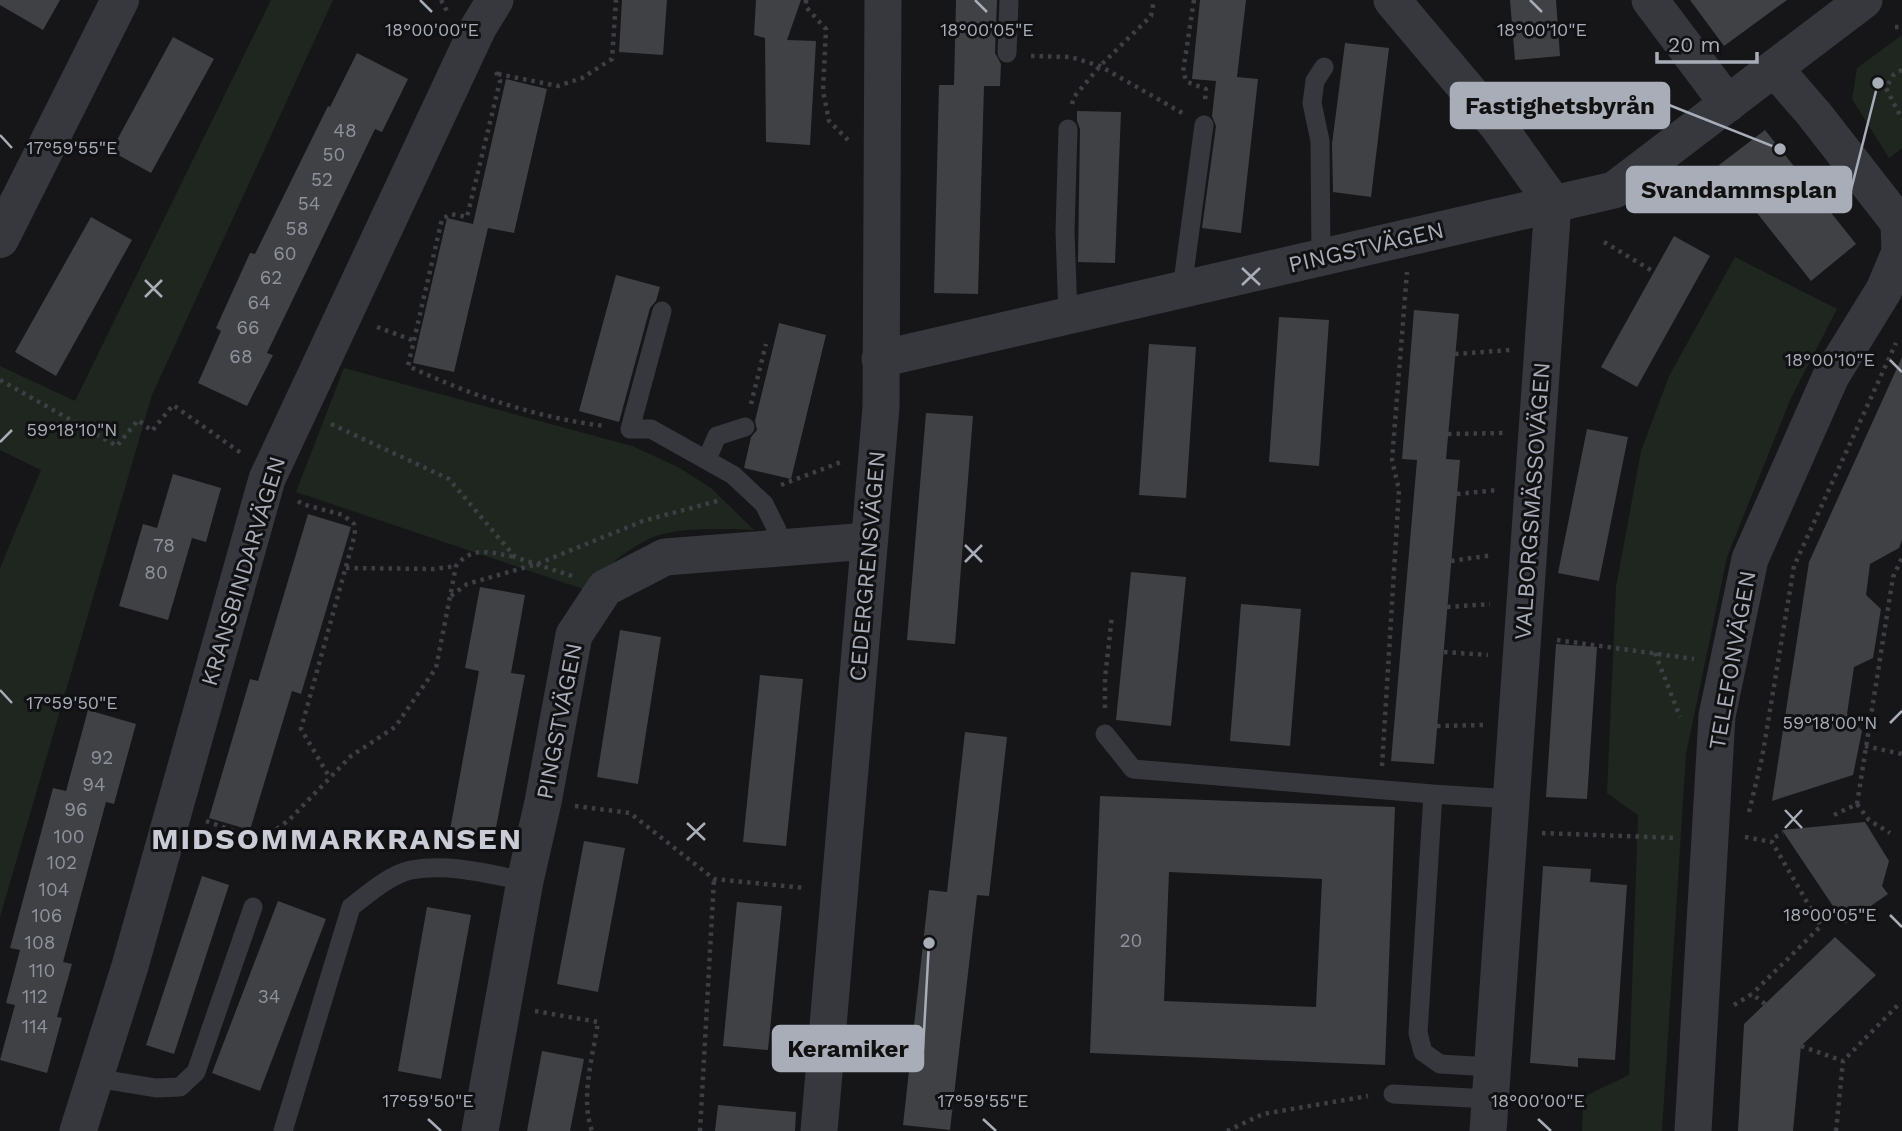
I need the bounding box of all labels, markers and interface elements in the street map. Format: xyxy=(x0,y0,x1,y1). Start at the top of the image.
text: 18°00'00"E xyxy=(385,19,479,40)
text: 18°00'05"E xyxy=(940,19,1034,40)
text: 18°00'10"E xyxy=(1497,19,1587,40)
scale bar xyxy=(1657,21,1757,65)
text: 20 m xyxy=(1668,32,1720,57)
callout: Fastighetsbyrån xyxy=(1451,83,1669,128)
text: Fastighetsbyrån xyxy=(1465,92,1655,120)
house number: 48 xyxy=(333,119,357,142)
text: 17°59'55"E xyxy=(27,137,117,158)
house number: 50 xyxy=(323,143,345,166)
callout: Svandammsplan xyxy=(1627,167,1851,212)
house number: 52 xyxy=(311,168,333,191)
text: Svandammsplan xyxy=(1641,176,1837,204)
house number: 54 xyxy=(298,192,320,215)
street label: PINGSTVÄGEN xyxy=(1286,216,1446,278)
house number: 58 xyxy=(286,217,308,240)
house number: 60 xyxy=(273,242,297,265)
house number: 62 xyxy=(260,266,282,289)
house number: 64 xyxy=(247,291,271,314)
house number: 66 xyxy=(236,316,260,339)
house number: 68 xyxy=(229,345,253,368)
text: 18°00'10"E xyxy=(1785,349,1875,370)
street label: VALBORGSMÄSSOVÄGEN xyxy=(1509,361,1556,641)
text: 59°18'10"N xyxy=(27,419,117,440)
street label: CEDERGRENSVÄGEN xyxy=(844,450,891,682)
street label: KRANSBINDARVÄGEN xyxy=(196,453,291,689)
house number: 78 xyxy=(153,534,175,557)
house number: 80 xyxy=(144,561,168,584)
street label: TELEFONVÄGEN xyxy=(1703,568,1762,752)
street label: PINGSTVÄGEN xyxy=(531,641,588,802)
text: 17°59'50"E xyxy=(26,692,118,713)
text: 59°18'00"N xyxy=(1782,712,1878,733)
house number: 92 xyxy=(91,746,113,769)
house number: 94 xyxy=(82,773,106,796)
house number: 96 xyxy=(64,798,88,821)
district label: MIDSOMMARKRANSEN xyxy=(151,821,523,856)
house number: 100 xyxy=(53,825,85,848)
house number: 102 xyxy=(47,851,77,874)
house number: 104 xyxy=(39,878,69,901)
house number: 106 xyxy=(32,904,62,927)
text: 18°00'05"E xyxy=(1783,904,1877,925)
house number: 20 xyxy=(1120,929,1142,952)
house number: 108 xyxy=(25,931,55,954)
house number: 110 xyxy=(29,959,55,982)
house number: 112 xyxy=(22,985,48,1008)
house number: 34 xyxy=(258,985,280,1008)
house number: 114 xyxy=(22,1015,48,1038)
callout: Keramiker xyxy=(773,1026,923,1071)
text: Keramiker xyxy=(787,1035,910,1063)
text: 17°59'50"E xyxy=(382,1090,474,1111)
text: 17°59'55"E xyxy=(938,1090,1028,1111)
text: 18°00'00"E xyxy=(1491,1090,1585,1111)

